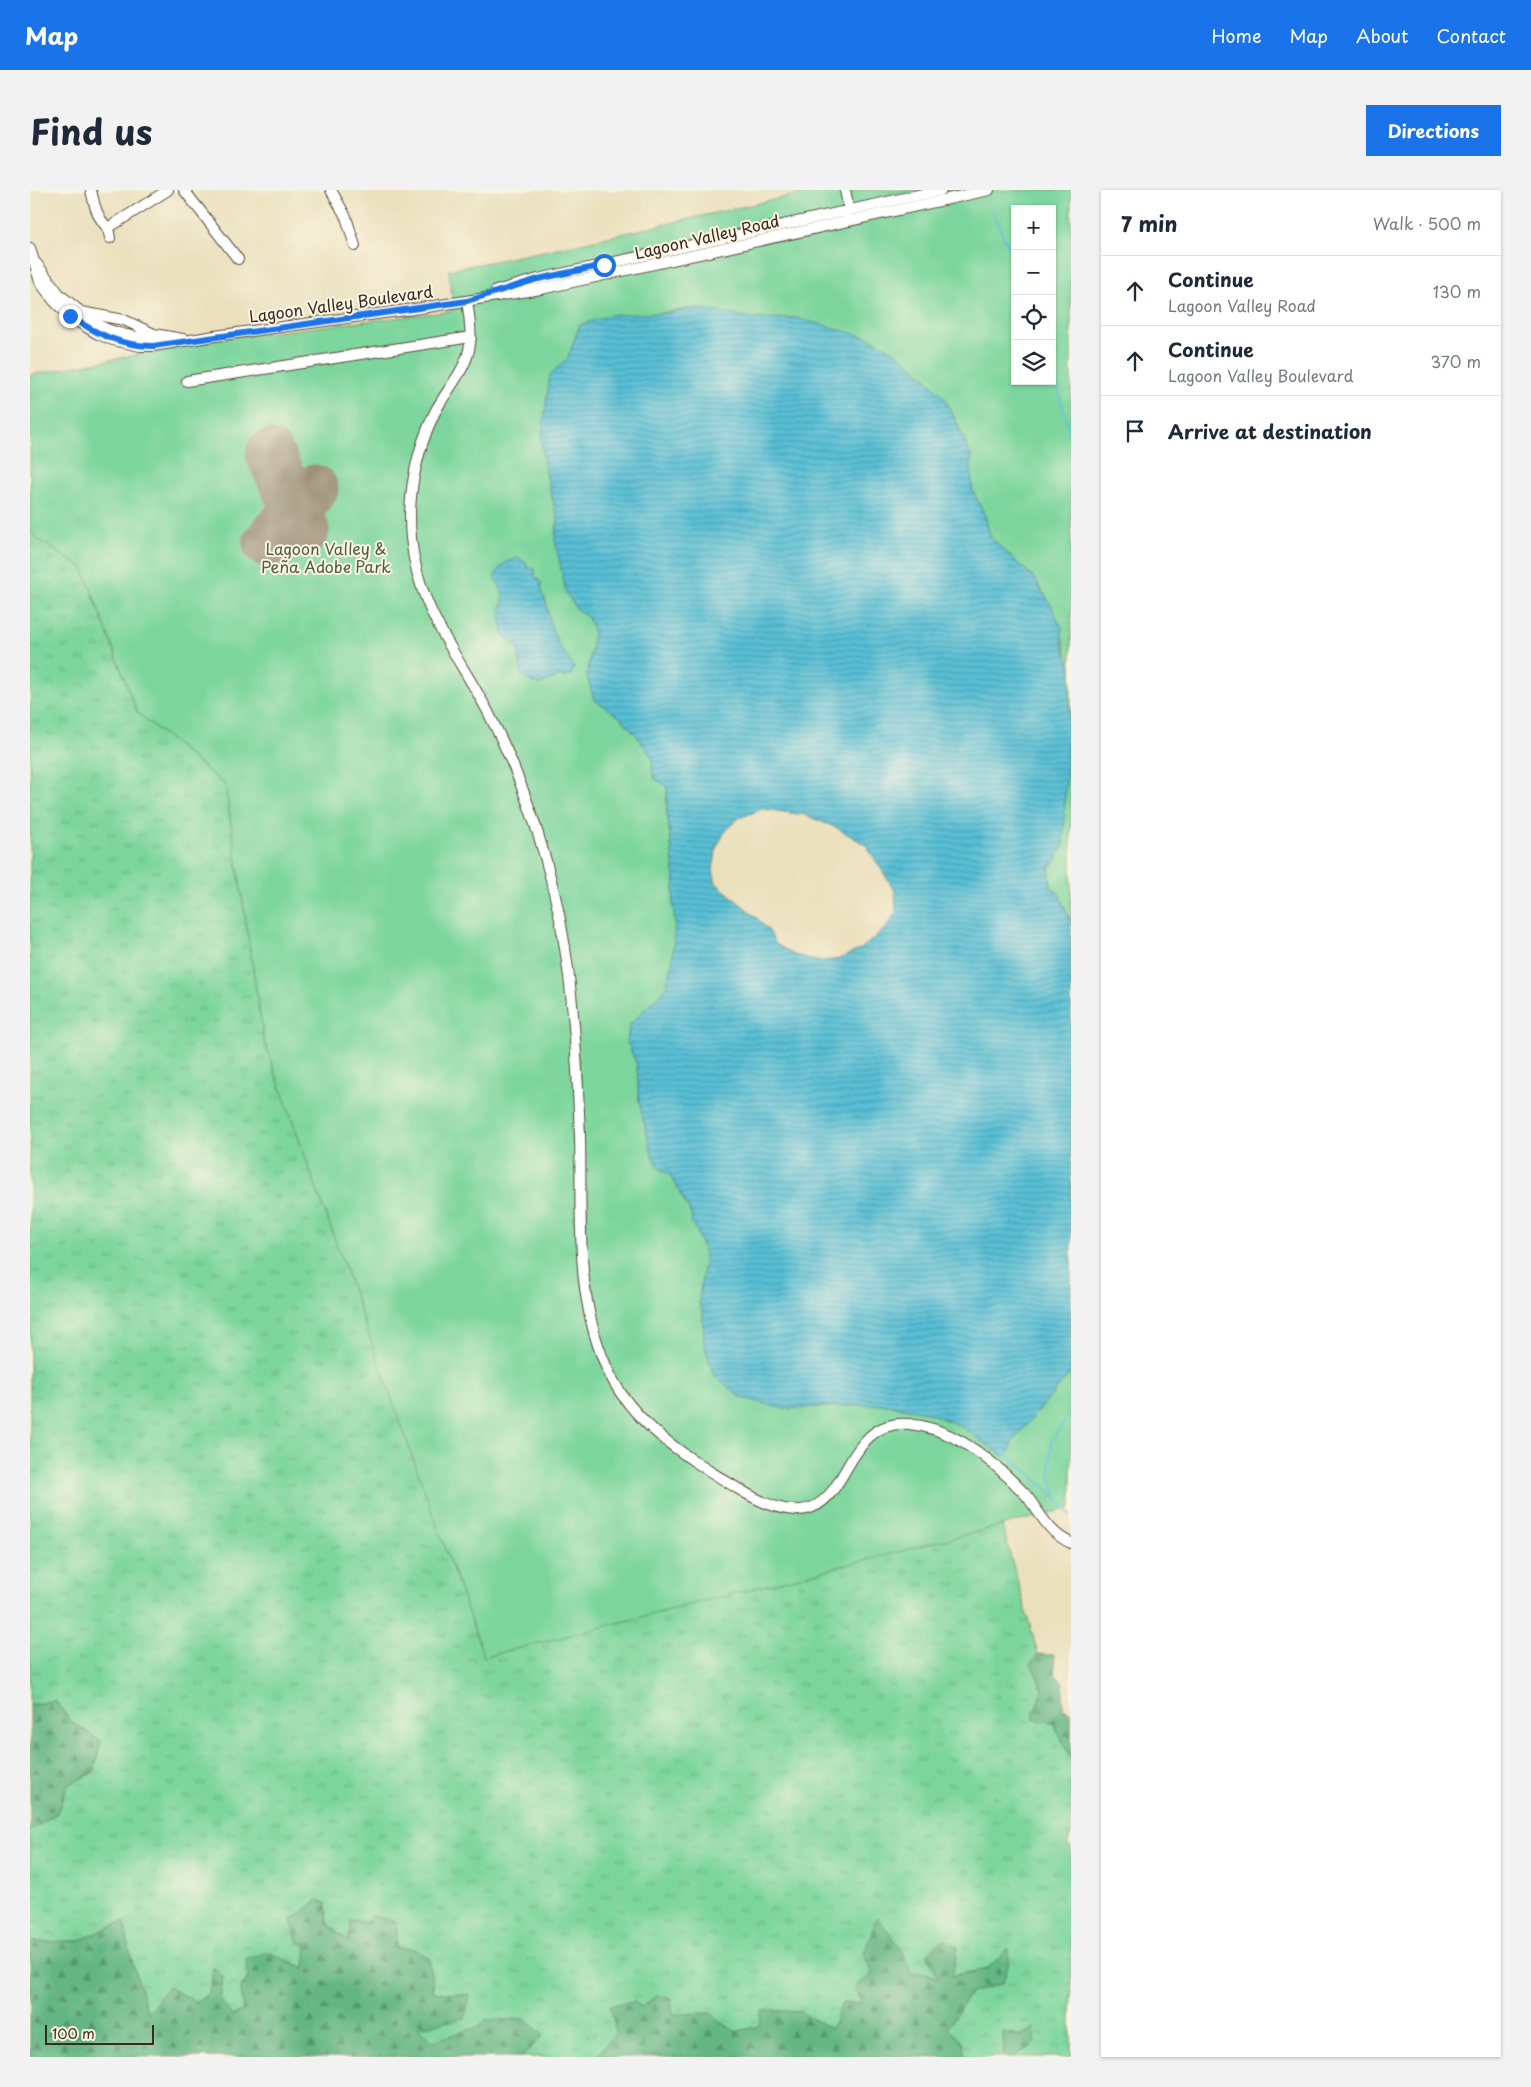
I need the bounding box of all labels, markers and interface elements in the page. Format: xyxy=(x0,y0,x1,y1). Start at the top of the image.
text: Map xyxy=(25,17,78,53)
text: Home xyxy=(1211,22,1261,49)
text: Map xyxy=(1289,22,1328,49)
text: About xyxy=(1356,22,1408,49)
text: Contact xyxy=(1436,22,1506,49)
text: Find us xyxy=(30,104,152,157)
button: Directions xyxy=(1366,105,1501,156)
map controls xyxy=(1011,205,1056,385)
button: + xyxy=(1011,205,1056,250)
text: 7 min xyxy=(1121,207,1177,239)
street label: Lagoon Valley Road xyxy=(632,208,782,264)
text: Walk · 500 m xyxy=(1373,211,1481,235)
button: − xyxy=(1011,250,1056,295)
route start xyxy=(593,254,616,277)
text: Continue xyxy=(1168,265,1254,293)
icon: ahead xyxy=(1121,277,1149,305)
street label: Lagoon Valley Boulevard xyxy=(247,278,435,328)
text: 130 m xyxy=(1433,279,1481,303)
text: Lagoon Valley Road xyxy=(1168,293,1316,317)
button: locate xyxy=(1011,295,1056,340)
route end xyxy=(59,305,82,328)
text: Continue xyxy=(1168,335,1254,363)
button: layers xyxy=(1011,340,1056,385)
icon: ahead xyxy=(1121,347,1149,375)
text: 370 m xyxy=(1431,349,1481,373)
text: Lagoon Valley Boulevard xyxy=(1168,363,1353,387)
icon: arrive xyxy=(1121,417,1149,445)
text: Arrive at destination xyxy=(1168,417,1372,445)
park label: Lagoon Valley & Peña Adobe Park xyxy=(261,536,391,578)
scale bar xyxy=(45,2022,154,2045)
text: 100 m xyxy=(52,2023,95,2044)

